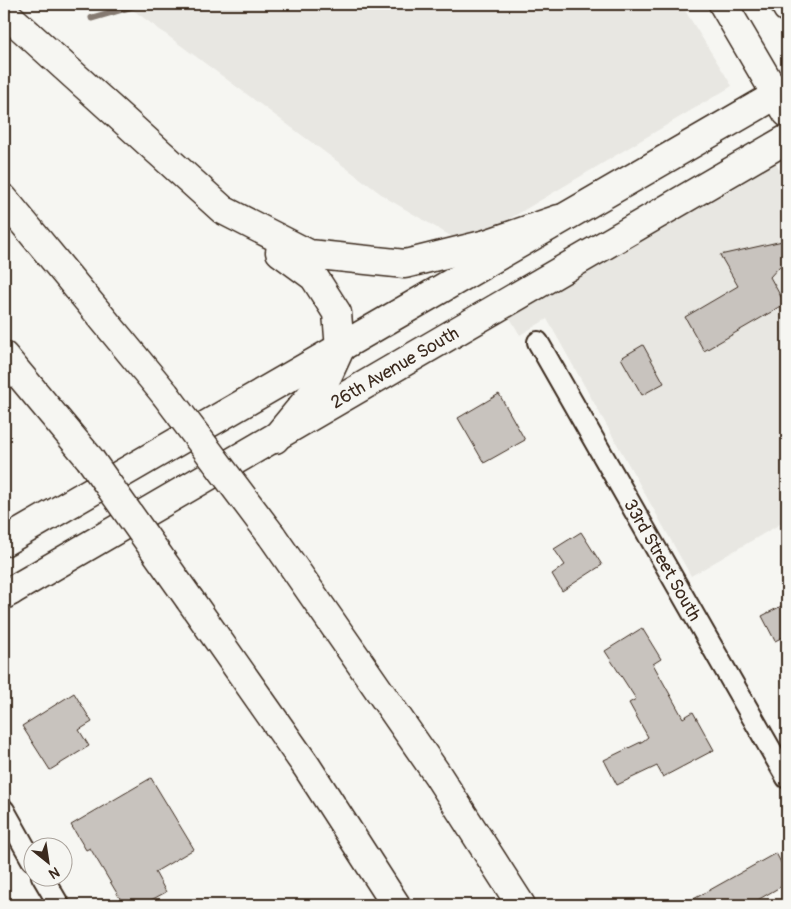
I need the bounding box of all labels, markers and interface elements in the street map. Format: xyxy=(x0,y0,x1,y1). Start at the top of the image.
street label: 26th Avenue South xyxy=(326,321,463,414)
street label: 33rd Street South xyxy=(619,495,706,625)
north arrow xyxy=(22,836,72,886)
text: N xyxy=(46,863,63,883)

